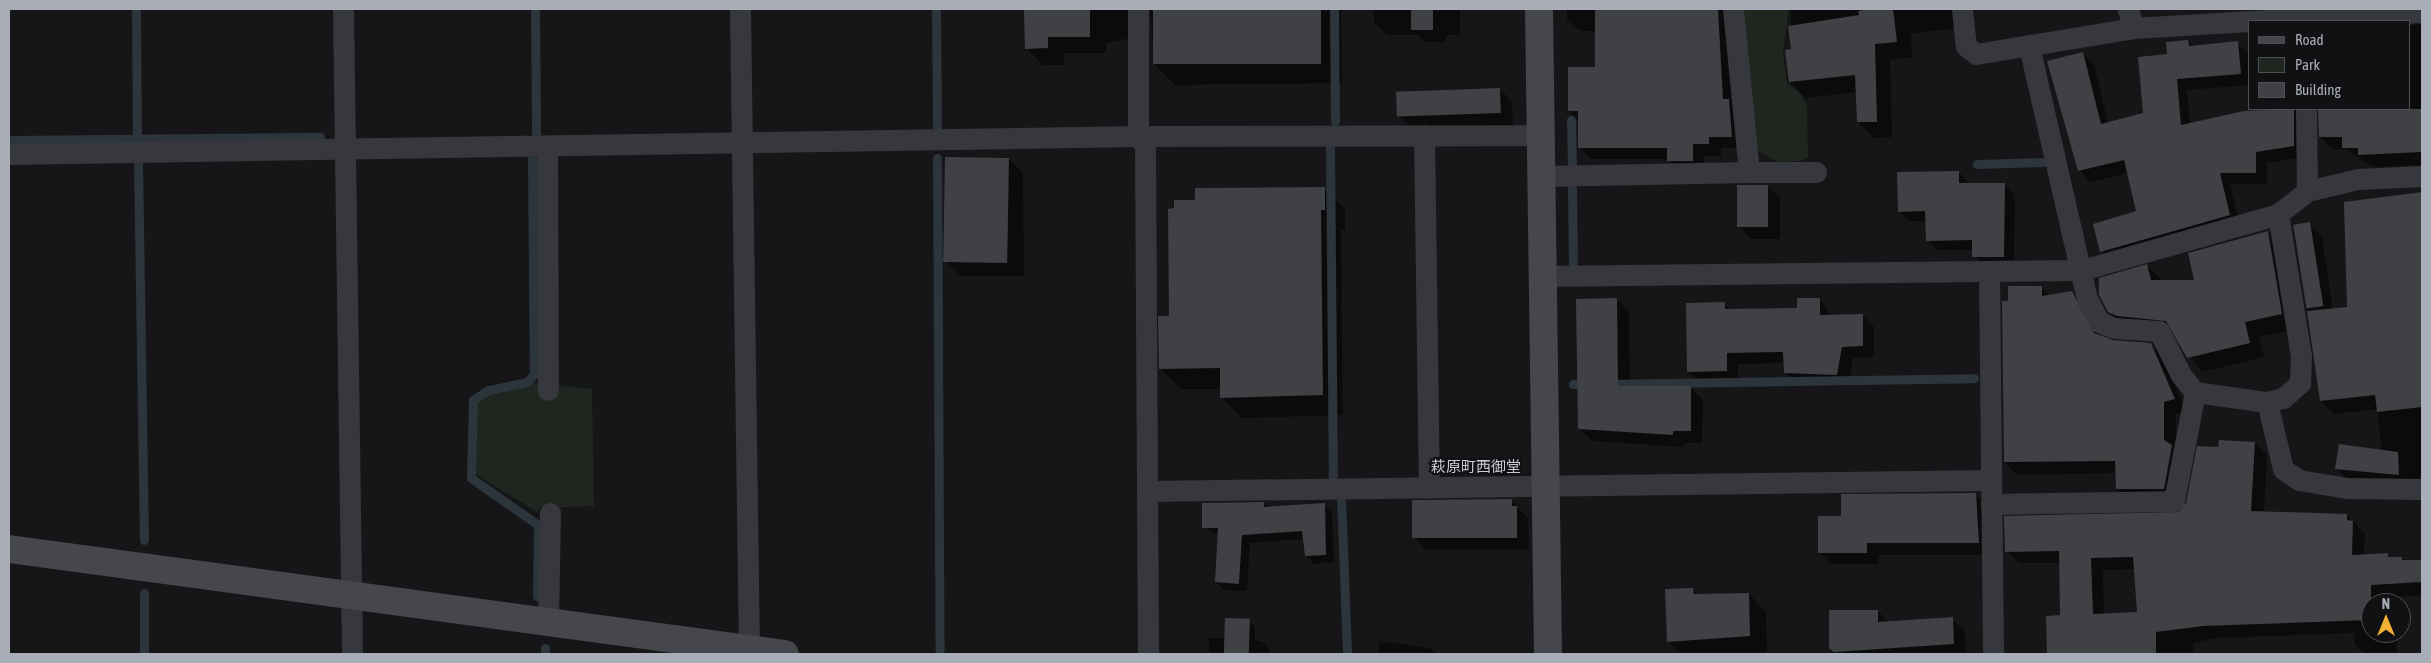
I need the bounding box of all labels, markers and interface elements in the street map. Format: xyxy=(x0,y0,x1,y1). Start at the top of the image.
legend xyxy=(2248,20,2411,110)
text: Road xyxy=(2295,31,2324,48)
text: Park xyxy=(2295,56,2320,73)
text: Building xyxy=(2295,81,2341,98)
district label: 萩原町西御堂 xyxy=(1431,458,1521,476)
north arrow xyxy=(2361,593,2411,643)
text: N xyxy=(2382,596,2390,612)

